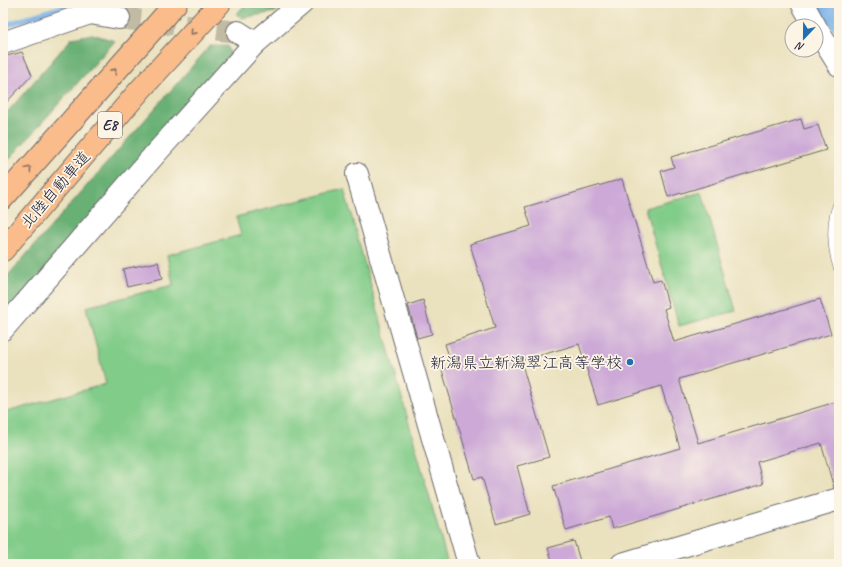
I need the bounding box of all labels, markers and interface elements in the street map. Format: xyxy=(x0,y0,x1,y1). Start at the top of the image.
north arrow xyxy=(784,18,824,58)
one-way arrow xyxy=(191,27,198,35)
text: N xyxy=(792,39,806,55)
one-way arrow xyxy=(110,68,117,76)
road number: E8 xyxy=(98,112,122,138)
street label: 北陸自動車道 xyxy=(17,147,95,232)
one-way arrow xyxy=(24,166,31,173)
place label: 新潟県立新潟翠江高等学校 xyxy=(430,353,622,373)
marker: 新潟県立新潟翠江高等学校 xyxy=(625,357,635,367)

